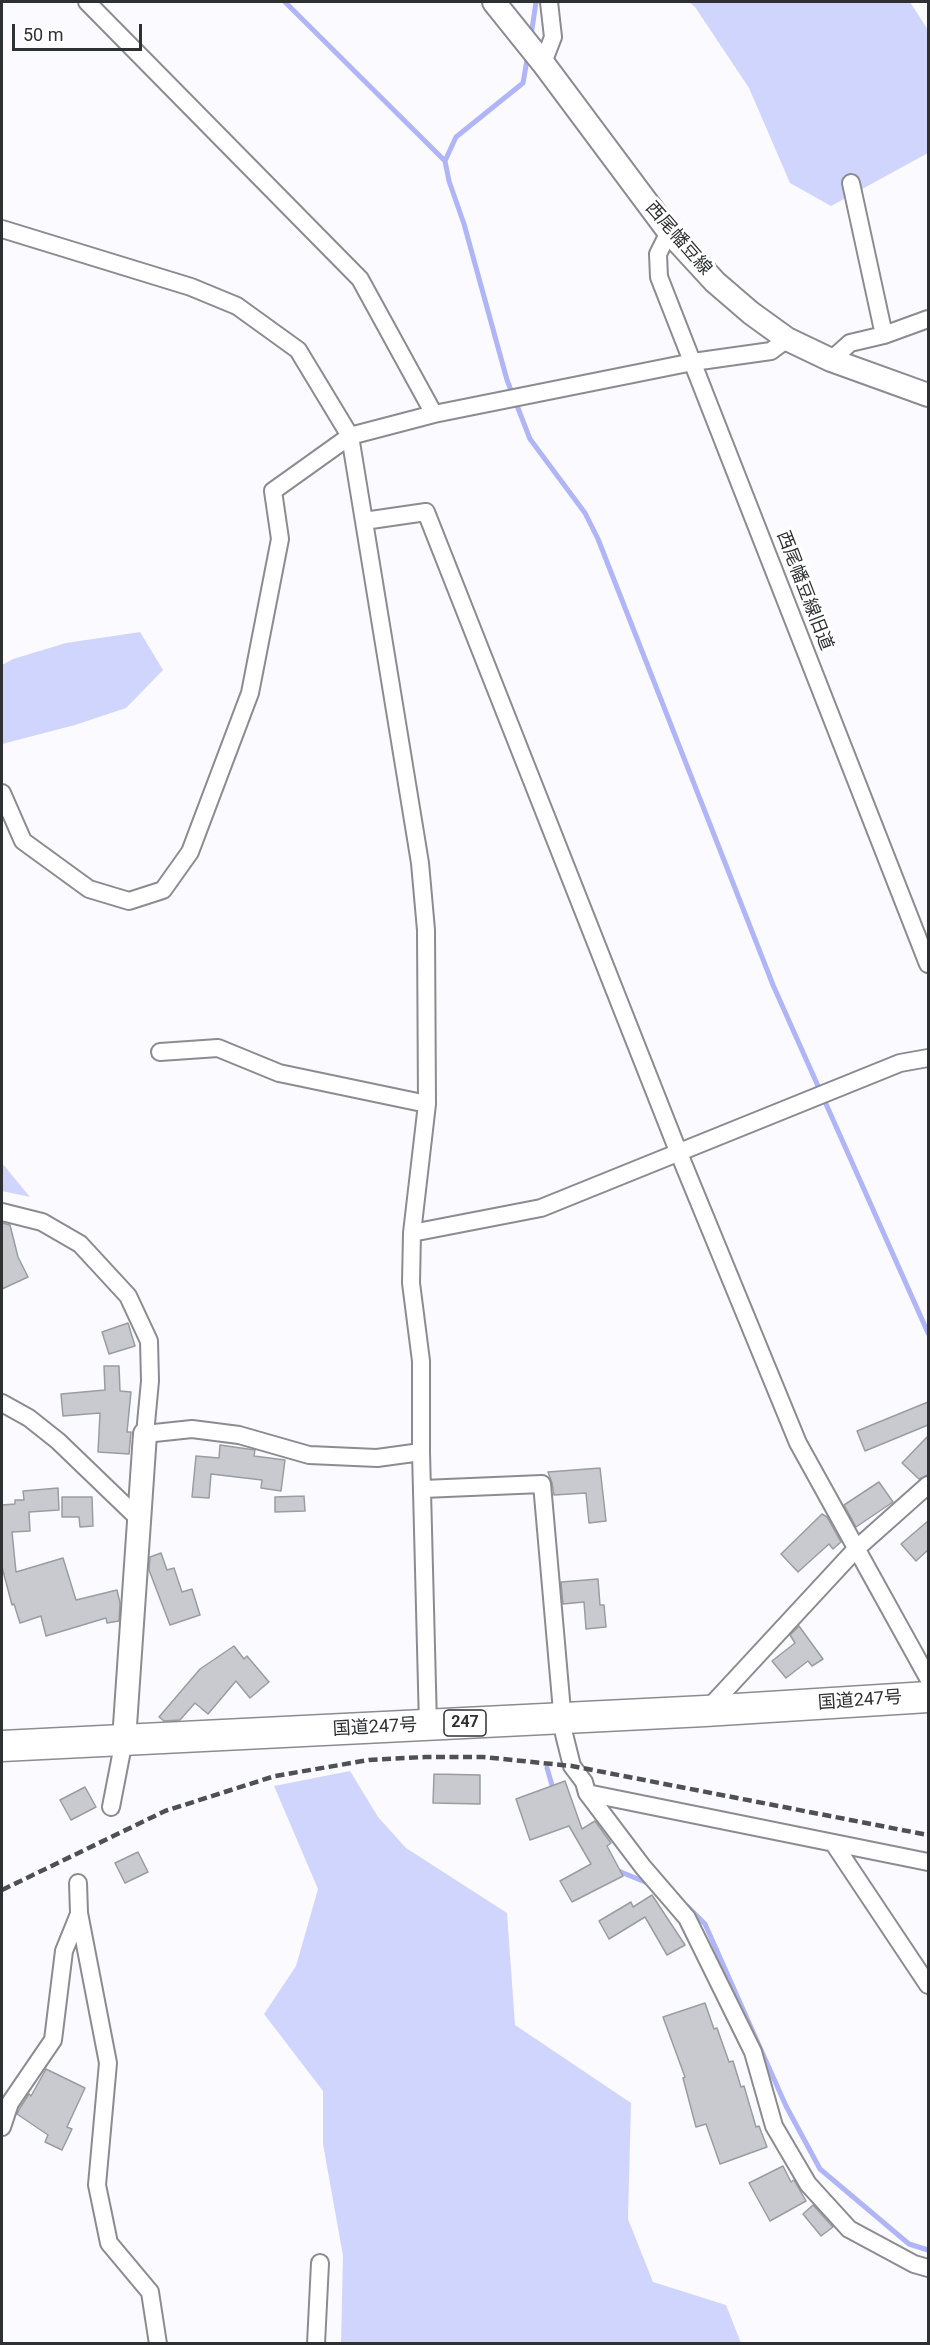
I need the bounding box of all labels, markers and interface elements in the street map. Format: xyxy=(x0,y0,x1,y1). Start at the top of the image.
scale bar xyxy=(15,12,146,50)
text: 50 m xyxy=(23,24,63,45)
street label: 西尾幡豆線 xyxy=(640,198,716,280)
street label: 西尾幡豆線旧道 xyxy=(771,528,837,654)
street label: 国道247号 xyxy=(817,1687,903,1715)
road number: 247 xyxy=(444,1710,486,1736)
street label: 国道247号 xyxy=(332,1715,418,1741)

